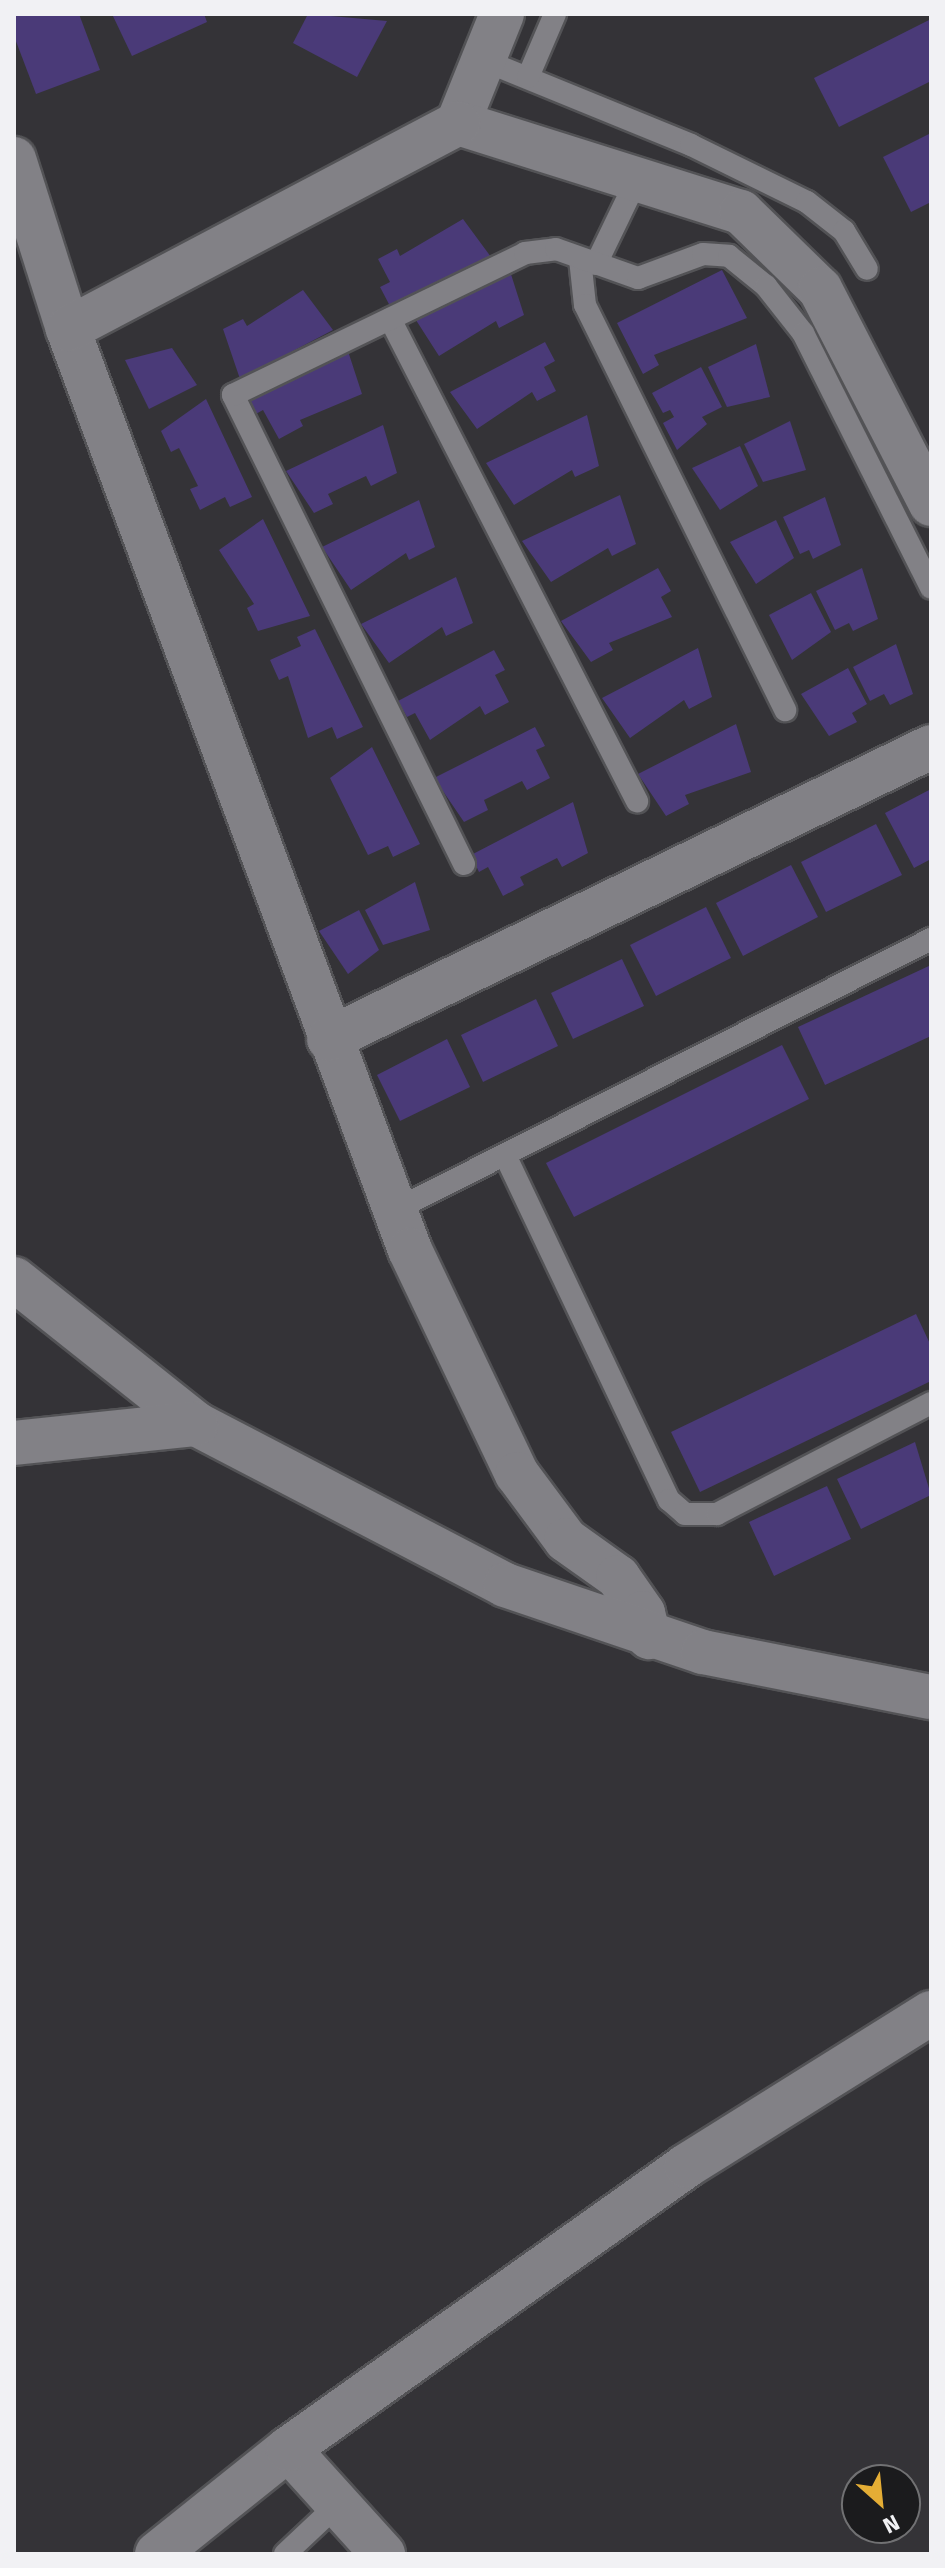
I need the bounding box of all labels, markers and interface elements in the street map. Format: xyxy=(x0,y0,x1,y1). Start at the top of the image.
north arrow xyxy=(841,2464,921,2544)
text: N xyxy=(879,2509,904,2539)

